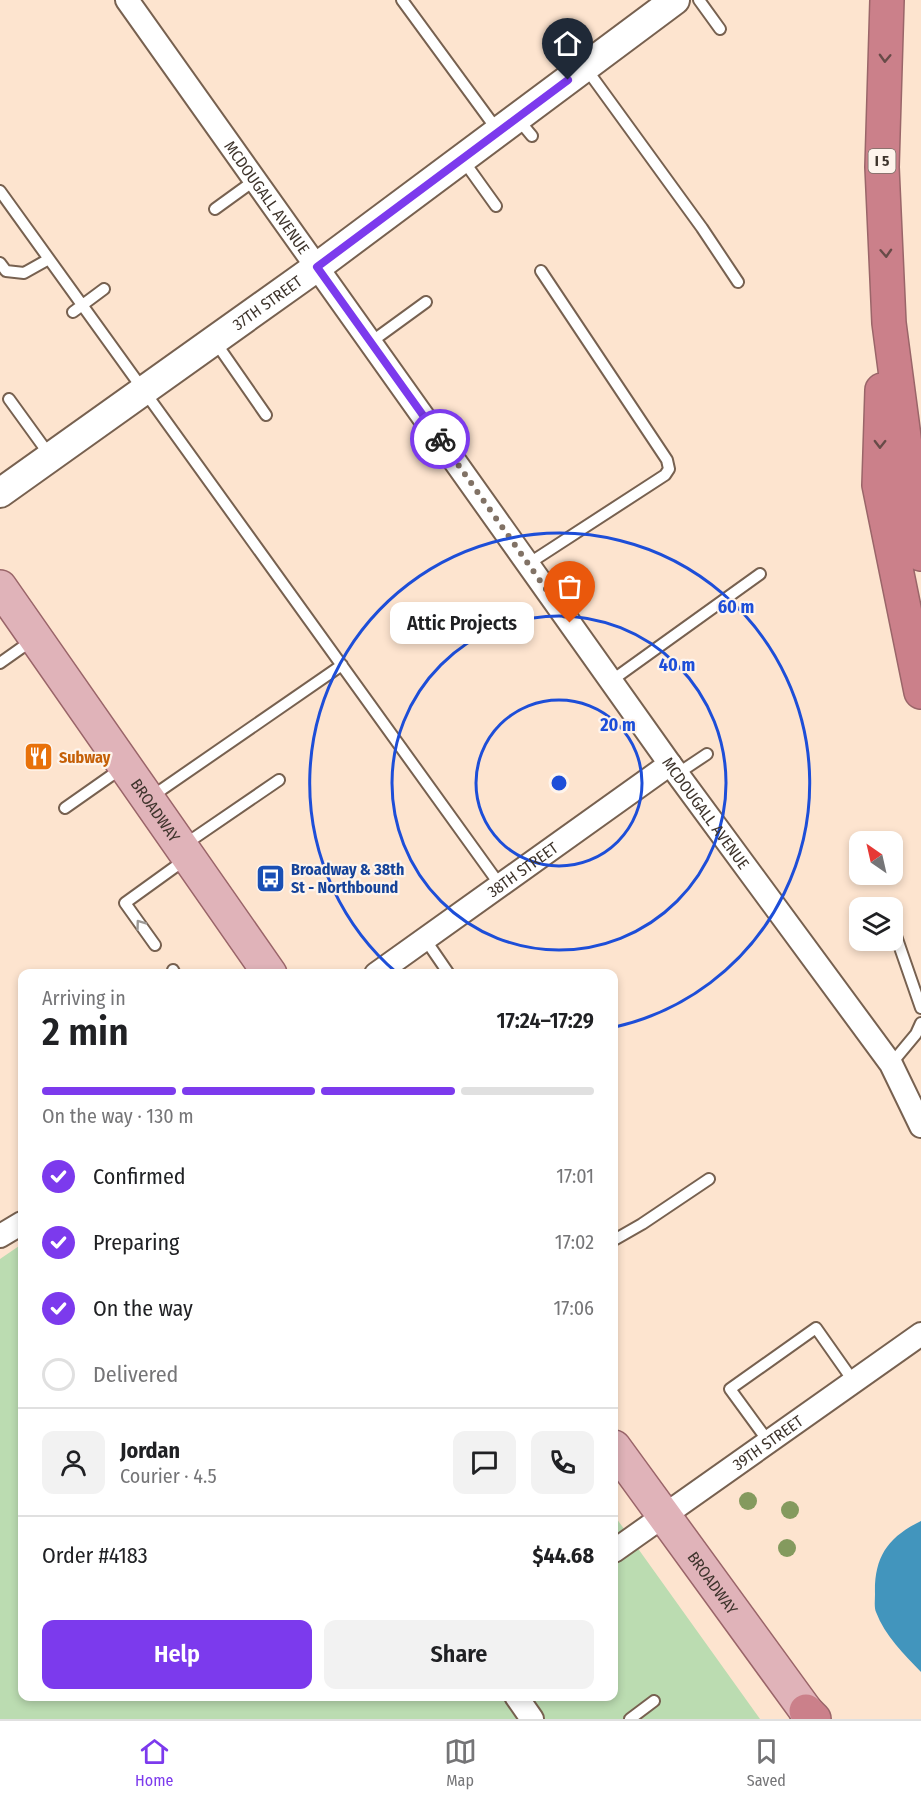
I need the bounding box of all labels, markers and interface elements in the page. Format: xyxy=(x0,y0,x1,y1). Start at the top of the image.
pin xyxy=(542,18,593,80)
icon: home xyxy=(551,27,584,60)
one-way arrow xyxy=(879,54,892,63)
street label: MCDOUGALL AVENUE xyxy=(221,137,314,257)
road number: I 5 xyxy=(868,149,896,173)
one-way arrow xyxy=(879,249,892,258)
street label: 37TH STREET xyxy=(229,271,306,334)
courier xyxy=(410,409,470,469)
icon: bike xyxy=(424,423,457,456)
one-way arrow xyxy=(874,439,886,448)
pin xyxy=(544,561,595,623)
icon: bag xyxy=(553,570,586,603)
text: 60 m xyxy=(718,596,754,618)
callout: Attic Projects xyxy=(390,602,534,644)
text: Attic Projects xyxy=(407,611,517,635)
text: 40 m xyxy=(659,654,695,676)
text: 20 m xyxy=(599,714,636,736)
restaurant icon: Subway xyxy=(22,741,54,773)
place label: Subway xyxy=(59,748,111,767)
street label: MCDOUGALL AVENUE xyxy=(659,753,753,873)
centre of rings xyxy=(549,773,569,793)
street label: BROADWAY xyxy=(127,775,184,845)
north arrow xyxy=(849,831,903,885)
map controls xyxy=(849,831,903,951)
street label: 38TH STREET xyxy=(484,837,562,901)
place label: Broadway & 38th St - Northbound xyxy=(291,860,404,897)
bus stop icon: Broadway & 38th St - Northbound xyxy=(254,862,286,894)
button: layers xyxy=(849,897,903,951)
one-way arrow xyxy=(136,920,147,931)
text: Arriving in xyxy=(42,986,126,1010)
text: 17:24–17:29 xyxy=(496,1007,594,1034)
text: 2 min xyxy=(42,1009,129,1055)
text: On the way · 130 m xyxy=(42,1104,194,1128)
icon: check xyxy=(42,1160,75,1193)
text: Confirmed xyxy=(93,1163,186,1190)
text: 17:01 xyxy=(556,1164,594,1188)
icon: check xyxy=(42,1226,75,1259)
text: Preparing xyxy=(93,1229,179,1256)
text: 17:02 xyxy=(555,1230,594,1254)
icon: check xyxy=(42,1292,75,1325)
text: On the way xyxy=(93,1295,193,1322)
text: 17:06 xyxy=(554,1296,594,1320)
text: Delivered xyxy=(93,1361,178,1388)
street label: 39TH STREET xyxy=(729,1411,807,1474)
button: person xyxy=(42,1431,105,1494)
button: chat xyxy=(453,1431,516,1494)
button: phone xyxy=(531,1431,594,1494)
text: Jordan xyxy=(120,1437,180,1464)
text: Courier · 4.5 xyxy=(120,1464,217,1488)
text: Order #4183 xyxy=(42,1542,148,1569)
text: $44.68 xyxy=(532,1542,594,1569)
street label: BROADWAY xyxy=(684,1548,742,1618)
button: Help xyxy=(42,1620,312,1689)
button: Share xyxy=(324,1620,594,1689)
tab: Home xyxy=(135,1735,173,1790)
tab: Map xyxy=(444,1735,477,1790)
tab: Saved xyxy=(747,1735,786,1790)

